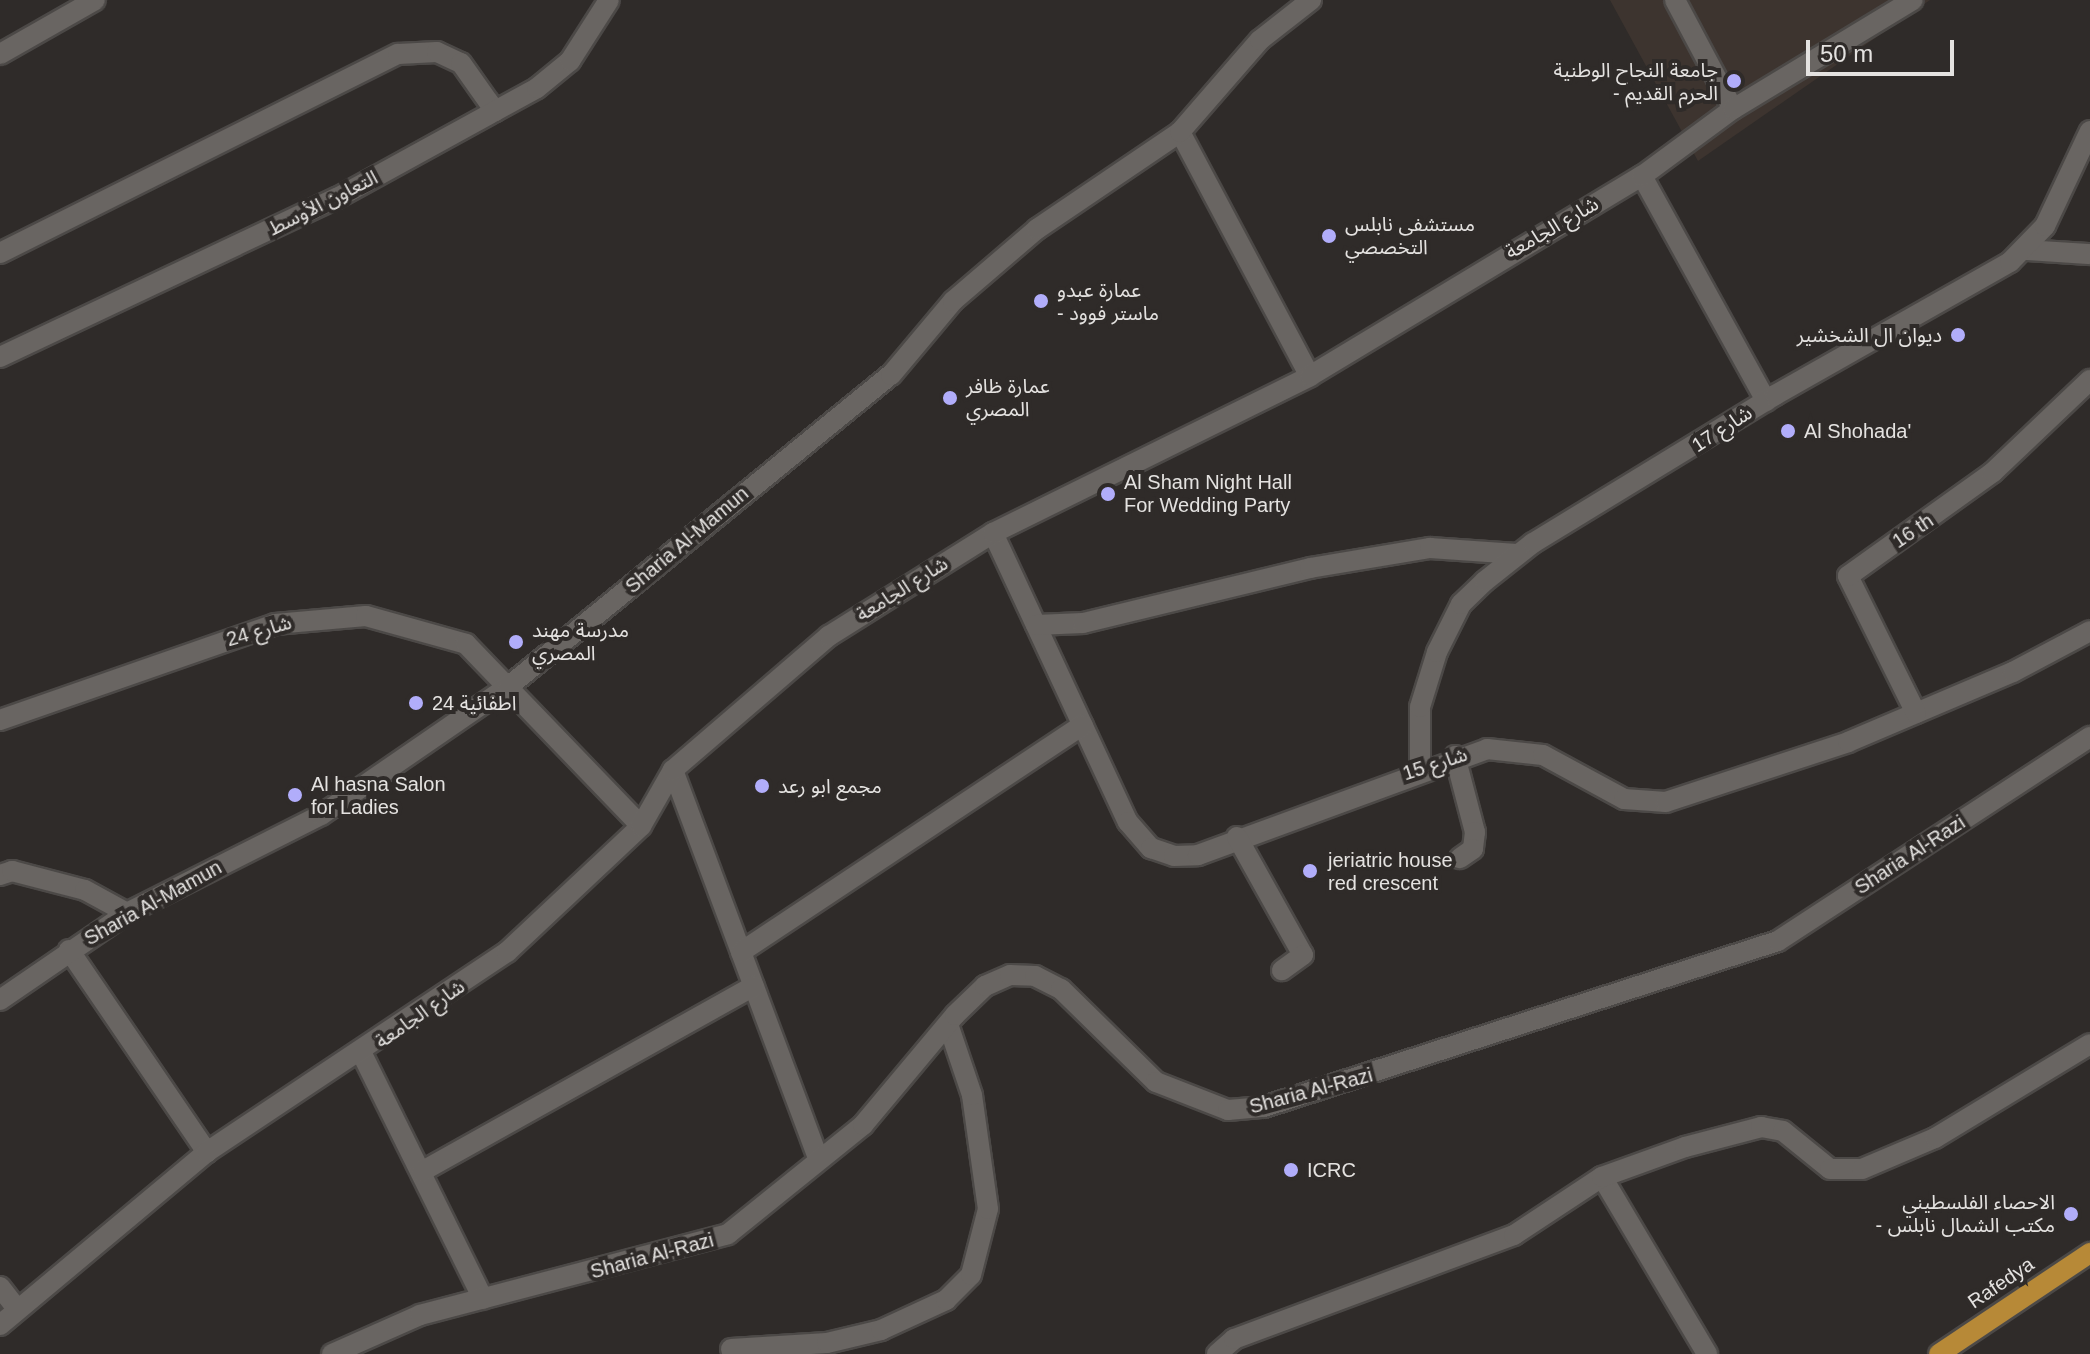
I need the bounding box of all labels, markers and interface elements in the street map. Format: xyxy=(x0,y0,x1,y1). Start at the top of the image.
scale bar xyxy=(1810,24,1958,74)
text: 50 m xyxy=(1820,40,1873,67)
place label: جامعة النجاح الوطنية - الحرم القديم xyxy=(1554,58,1718,105)
marker: جامعة النجاح الوطنية - الحرم القديم xyxy=(1725,72,1743,90)
street label: التعاون الأوسط xyxy=(264,165,382,241)
street label: شارع الجامعة xyxy=(1501,192,1603,264)
place label: مستشفى نابلس التخصصي xyxy=(1345,212,1475,259)
marker: مستشفى نابلس التخصصي xyxy=(1320,227,1338,245)
place label: عمارة عبدو - ماستر فوود xyxy=(1057,278,1159,325)
marker: عمارة عبدو - ماستر فوود xyxy=(1032,292,1050,310)
place label: ديوان ال الشخشير xyxy=(1797,323,1942,347)
marker: ديوان ال الشخشير xyxy=(1949,326,1967,344)
place label: عمارة ظافر المصري xyxy=(966,374,1050,421)
marker: عمارة ظافر المصري xyxy=(941,389,959,407)
street label: شارع 17 xyxy=(1687,401,1757,457)
place label: Al Shohada' xyxy=(1804,419,1911,443)
marker: Al Shohada' xyxy=(1779,422,1797,440)
place label: Al Sham Night Hall For Wedding Party xyxy=(1124,470,1292,517)
street label: Sharia Al-Mamun xyxy=(620,481,754,599)
marker: Al Sham Night Hall For Wedding Party xyxy=(1099,485,1117,503)
street label: 16 th xyxy=(1888,509,1938,553)
street label: شارع الجامعة xyxy=(852,551,952,627)
street label: شارع 24 xyxy=(224,610,294,652)
place label: مدرسة مهند المصري xyxy=(532,618,629,665)
marker: مدرسة مهند المصري xyxy=(507,633,525,651)
place label: اطفائية 24 xyxy=(432,691,516,715)
marker: اطفائية 24 xyxy=(407,694,425,712)
street label: شارع 15 xyxy=(1400,742,1470,786)
place label: Al hasna Salon for Ladies xyxy=(311,772,446,819)
place label: مجمع ابو رعد xyxy=(778,774,882,798)
marker: مجمع ابو رعد xyxy=(753,777,771,795)
marker: Al hasna Salon for Ladies xyxy=(286,786,304,804)
street label: Sharia Al-Razi xyxy=(1850,810,1970,900)
place label: jeriatric house red crescent xyxy=(1328,848,1453,895)
street label: Sharia Al-Mamun xyxy=(80,855,226,951)
marker: jeriatric house red crescent xyxy=(1299,860,1321,882)
street label: شارع الجامعة xyxy=(371,974,469,1054)
street label: Sharia Al-Razi xyxy=(1246,1063,1376,1119)
place label: ICRC xyxy=(1307,1158,1356,1182)
marker: ICRC xyxy=(1282,1161,1300,1179)
place label: الاحصاء الفلسطيني - مكتب الشمال نابلس xyxy=(1875,1190,2055,1237)
marker: الاحصاء الفلسطيني - مكتب الشمال نابلس xyxy=(2062,1205,2080,1223)
street label: Sharia Al-Razi xyxy=(587,1228,717,1284)
street label: Rafedya xyxy=(1963,1252,2039,1314)

